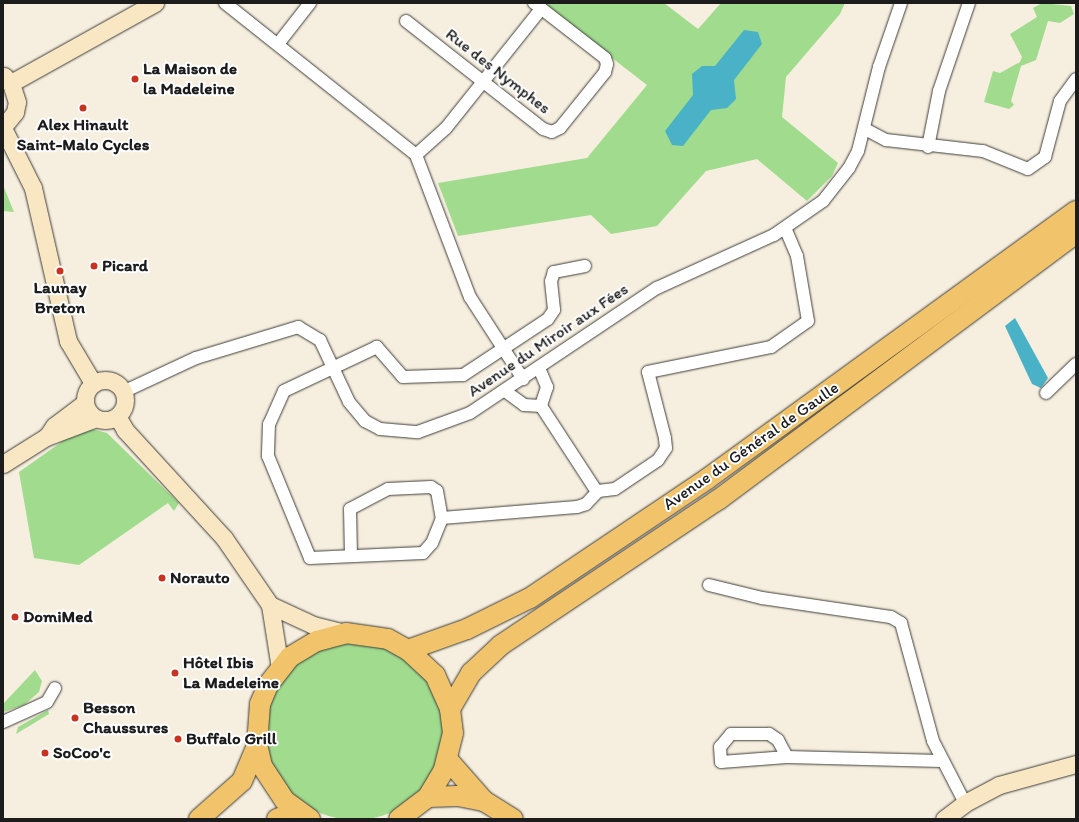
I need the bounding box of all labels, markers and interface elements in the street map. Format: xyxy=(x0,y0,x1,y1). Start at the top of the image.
street label: Rue des Nymphes xyxy=(442,24,554,118)
place label: La Maison de la Madeleine xyxy=(143,59,237,99)
marker: La Maison de la Madeleine xyxy=(130,74,140,84)
marker: Alex Hinault Saint-Malo Cycles xyxy=(78,103,88,113)
place label: Alex Hinault Saint-Malo Cycles xyxy=(17,115,149,155)
place label: Picard xyxy=(102,256,148,276)
marker: Picard xyxy=(89,261,99,271)
marker: Launay Breton xyxy=(55,266,65,276)
place label: Launay Breton xyxy=(33,278,87,318)
street label: Avenue du Miroir aux Fées xyxy=(464,279,632,401)
street label: Avenue du Général de Gaulle xyxy=(659,377,843,515)
place label: Norauto xyxy=(170,568,230,588)
marker: Norauto xyxy=(157,573,167,583)
place label: DomiMed xyxy=(23,607,93,627)
marker: DomiMed xyxy=(10,612,20,622)
place label: Hôtel Ibis La Madeleine xyxy=(183,653,279,693)
marker: Hôtel Ibis La Madeleine xyxy=(170,668,180,678)
place label: Besson Chaussures xyxy=(83,698,168,738)
marker: Besson Chaussures xyxy=(70,713,80,723)
place label: Buffalo Grill xyxy=(186,729,277,749)
marker: Buffalo Grill xyxy=(173,734,183,744)
place label: SoCoo'c xyxy=(53,743,111,763)
marker: SoCoo'c xyxy=(40,748,50,758)

